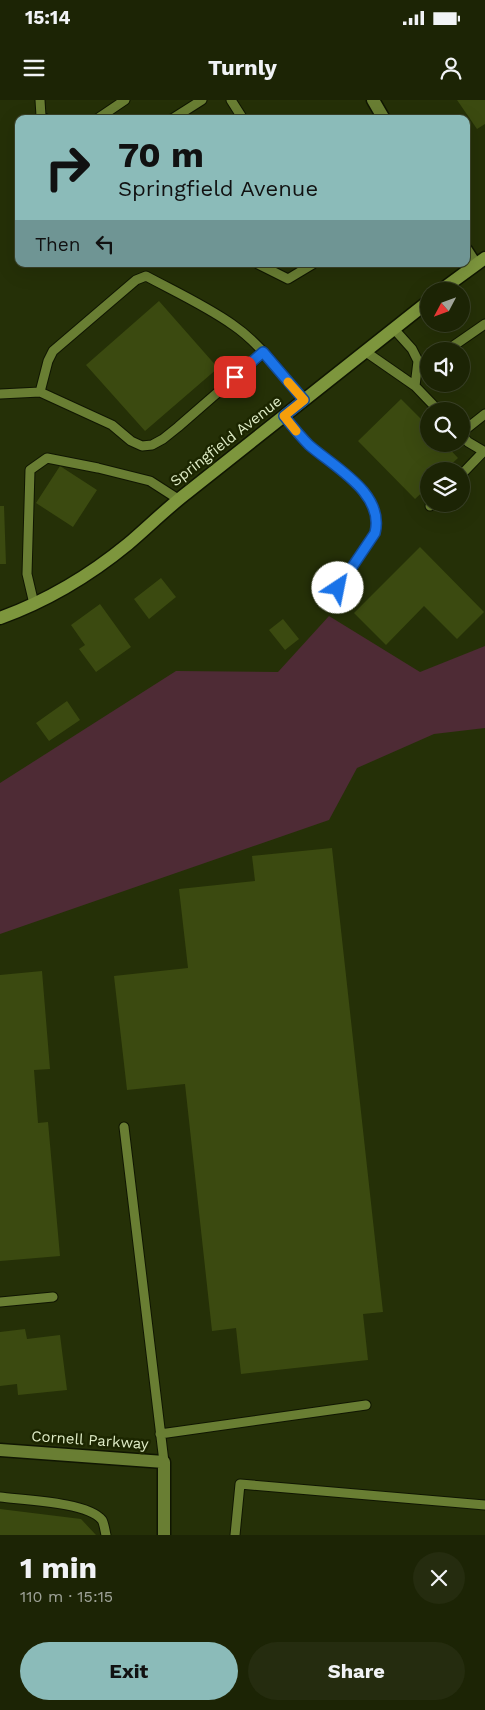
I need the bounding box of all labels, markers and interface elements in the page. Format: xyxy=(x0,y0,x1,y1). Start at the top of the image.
text: 15:14 xyxy=(25,6,70,29)
icon: menu xyxy=(20,54,48,82)
icon: person xyxy=(437,54,465,82)
text: Turnly xyxy=(208,55,277,80)
text: 70 m xyxy=(118,134,204,176)
icon: right xyxy=(35,135,100,200)
text: Springfield Avenue xyxy=(118,176,318,201)
icon: left xyxy=(91,230,119,258)
text: Then xyxy=(35,233,81,256)
north arrow xyxy=(420,282,470,332)
map controls xyxy=(420,282,470,512)
button: sound xyxy=(420,342,470,392)
pin xyxy=(214,356,256,398)
icon: arrive xyxy=(221,363,249,391)
street label: Springfield Avenue xyxy=(167,392,285,490)
button: search xyxy=(420,402,470,452)
button: layers xyxy=(420,462,470,512)
position arrow xyxy=(311,561,363,613)
street label: Cornell Parkway xyxy=(31,1427,150,1453)
text: 1 min xyxy=(20,1550,97,1585)
button: close xyxy=(413,1552,465,1604)
text: 110 m · 15:15 xyxy=(20,1587,113,1606)
button: Exit xyxy=(20,1642,238,1700)
button: Share xyxy=(248,1642,465,1700)

